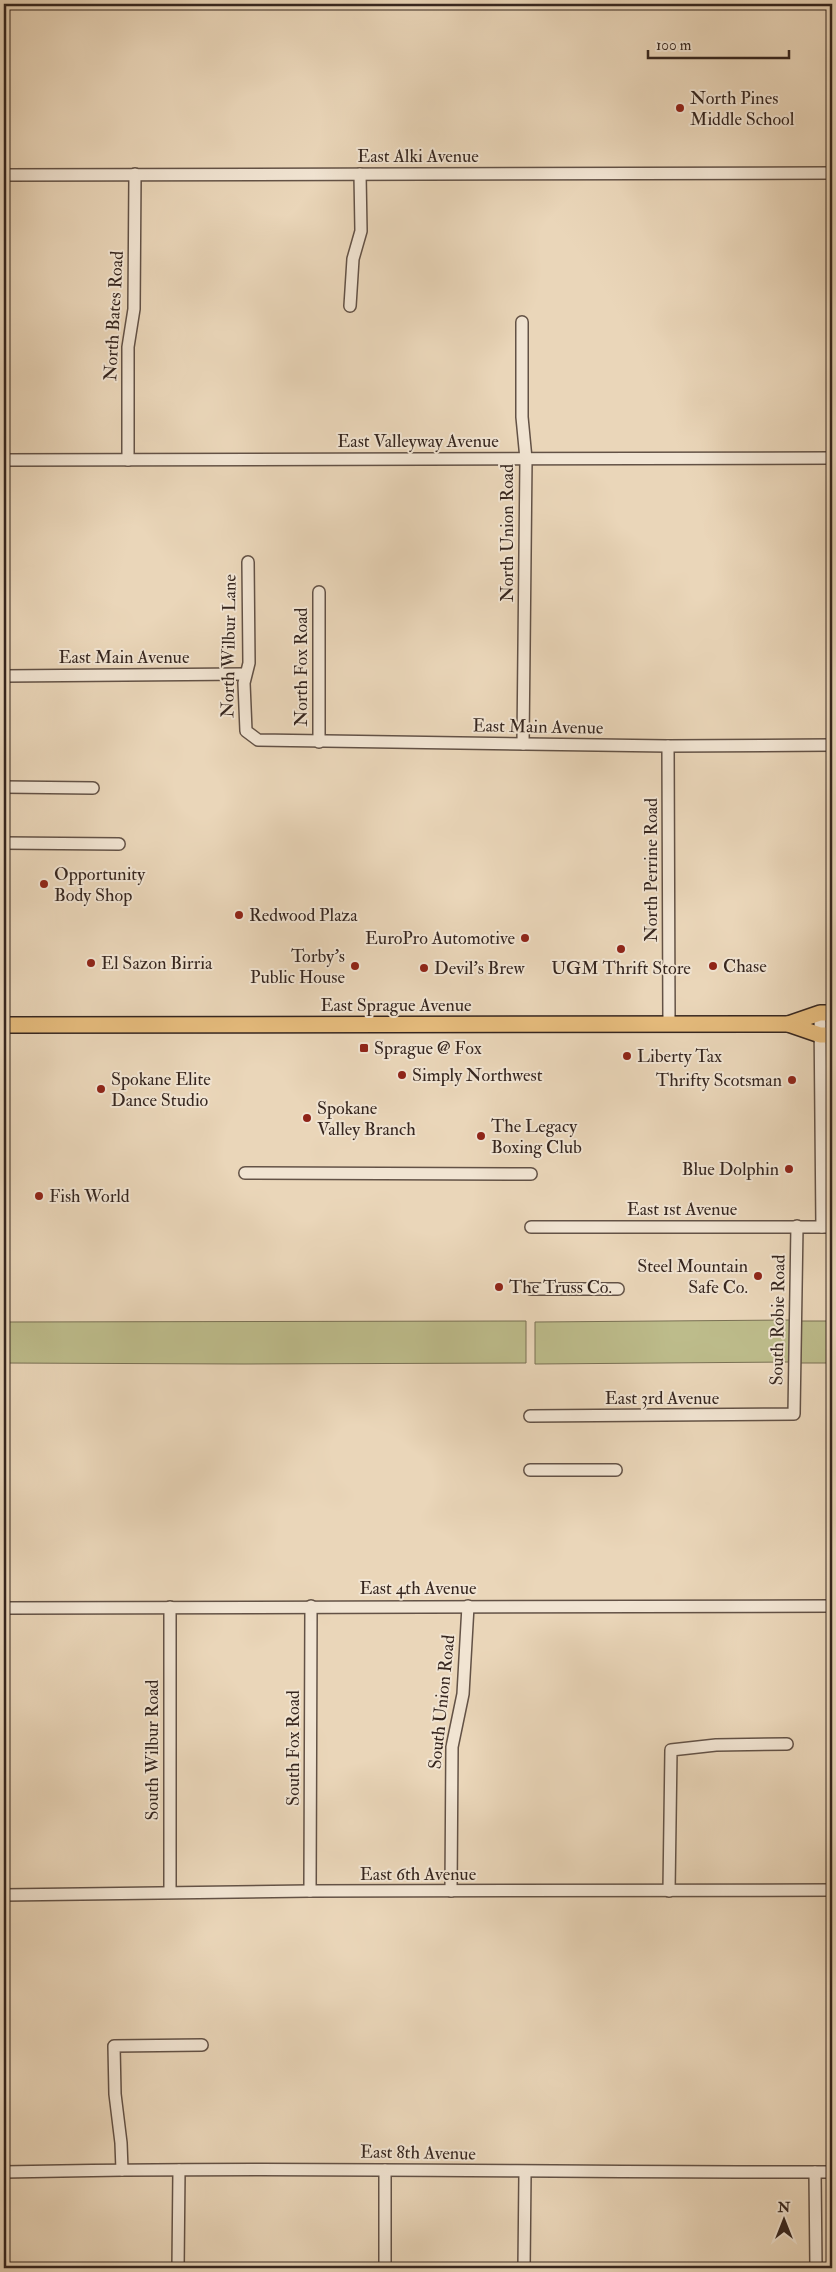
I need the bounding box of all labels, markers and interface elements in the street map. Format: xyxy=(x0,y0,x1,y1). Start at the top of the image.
scale bar xyxy=(648,28,790,60)
text: 100 m xyxy=(656,36,692,55)
place label: North Pines Middle School xyxy=(690,87,795,131)
marker: North Pines Middle School xyxy=(674,102,686,114)
street label: East Alki Avenue xyxy=(357,145,479,168)
street label: North Bates Road xyxy=(99,250,129,382)
street label: East Valleyway Avenue xyxy=(337,430,499,453)
street label: North Union Road xyxy=(496,464,519,602)
street label: North Wilbur Lane xyxy=(216,574,242,718)
street label: North Fox Road xyxy=(290,607,313,726)
street label: East Main Avenue xyxy=(59,646,190,669)
street label: East Main Avenue xyxy=(472,714,604,740)
street label: North Perrine Road xyxy=(640,798,663,942)
place label: Opportunity Body Shop xyxy=(54,863,146,907)
marker: Opportunity Body Shop xyxy=(38,878,50,890)
place label: Redwood Plaza xyxy=(249,904,358,927)
marker: Redwood Plaza xyxy=(233,909,245,921)
place label: EuroPro Automotive xyxy=(365,927,515,950)
marker: EuroPro Automotive xyxy=(519,932,531,944)
marker: UGM Thrift Store xyxy=(615,943,627,955)
place label: Torby's Public House xyxy=(250,945,345,989)
place label: El Sazon Birria xyxy=(101,952,213,975)
place label: Chase xyxy=(723,955,767,978)
marker: El Sazon Birria xyxy=(85,957,97,969)
place label: Devil's Brew xyxy=(434,957,525,980)
place label: UGM Thrift Store xyxy=(551,957,691,980)
marker: Torby's Public House xyxy=(349,960,361,972)
marker: Chase xyxy=(707,960,719,972)
marker: Devil's Brew xyxy=(418,962,430,974)
street label: East Sprague Avenue xyxy=(320,994,472,1017)
place label: Sprague @ Fox xyxy=(374,1037,482,1060)
marker: Sprague @ Fox xyxy=(358,1042,370,1054)
place label: Liberty Tax xyxy=(637,1045,722,1068)
marker: Liberty Tax xyxy=(621,1050,633,1062)
place label: Simply Northwest xyxy=(412,1064,543,1087)
place label: Spokane Elite Dance Studio xyxy=(111,1068,211,1112)
marker: Simply Northwest xyxy=(396,1069,408,1081)
place label: Thrifty Scotsman xyxy=(656,1069,782,1092)
marker: Thrifty Scotsman xyxy=(786,1074,798,1086)
marker: Spokane Elite Dance Studio xyxy=(95,1083,107,1095)
place label: Spokane Valley Branch xyxy=(317,1097,416,1141)
marker: Spokane Valley Branch xyxy=(301,1112,313,1124)
place label: The Legacy Boxing Club xyxy=(491,1115,582,1159)
marker: The Legacy Boxing Club xyxy=(475,1130,487,1142)
place label: Blue Dolphin xyxy=(682,1158,779,1181)
marker: Blue Dolphin xyxy=(783,1163,795,1175)
place label: Fish World xyxy=(49,1185,130,1208)
marker: Fish World xyxy=(33,1190,45,1202)
street label: East 1st Avenue xyxy=(627,1198,738,1221)
street label: South Robie Road xyxy=(765,1254,791,1386)
place label: Steel Mountain Safe Co. xyxy=(637,1255,748,1299)
marker: Steel Mountain Safe Co. xyxy=(752,1270,764,1282)
place label: The Truss Co. xyxy=(509,1276,612,1299)
marker: The Truss Co. xyxy=(493,1281,505,1293)
street label: East 3rd Avenue xyxy=(605,1387,720,1410)
street label: East 4th Avenue xyxy=(359,1577,477,1600)
street label: South Union Road xyxy=(424,1634,461,1770)
street label: South Wilbur Road xyxy=(141,1679,164,1820)
street label: South Fox Road xyxy=(282,1690,305,1806)
street label: East 6th Avenue xyxy=(360,1863,477,1886)
street label: East 8th Avenue xyxy=(360,2140,477,2166)
north arrow xyxy=(758,2194,808,2244)
text: N xyxy=(777,2199,791,2216)

